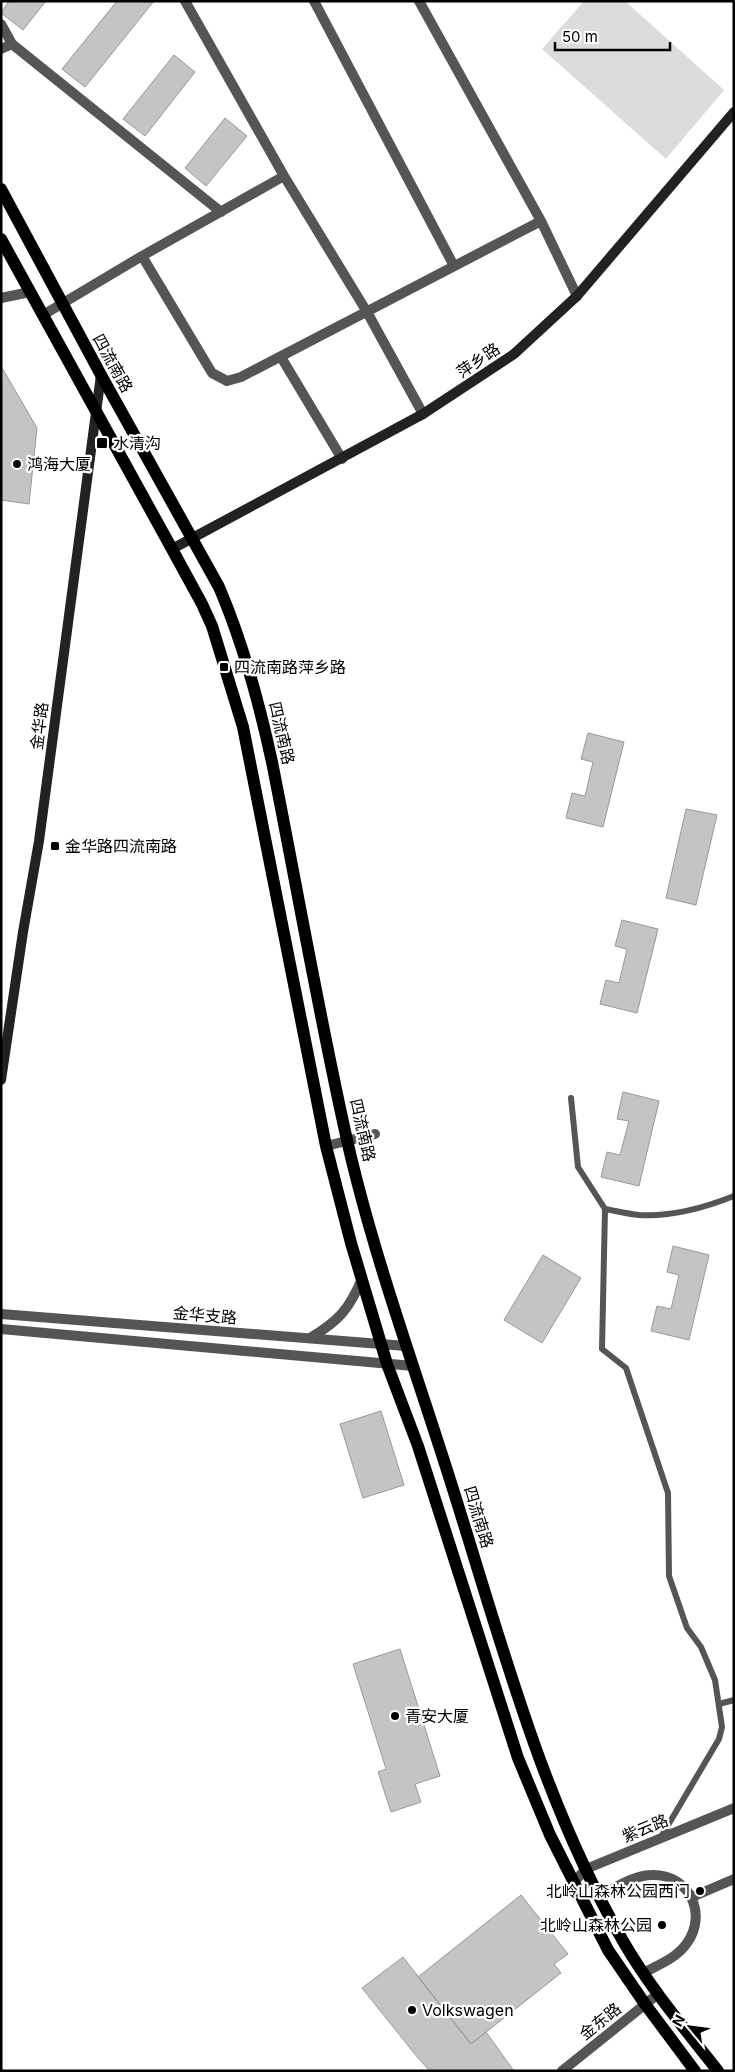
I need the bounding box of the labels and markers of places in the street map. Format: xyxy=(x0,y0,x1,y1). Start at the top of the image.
place label: 水清沟 xyxy=(113,433,161,453)
marker: 水清沟 xyxy=(95,436,109,450)
place label: 鸿海大厦 xyxy=(27,454,91,474)
marker: 鸿海大厦 xyxy=(11,458,23,470)
place label: 四流南路萍乡路 xyxy=(234,657,346,677)
marker: 四流南路萍乡路 xyxy=(218,661,230,673)
place label: 金华路四流南路 xyxy=(65,836,177,856)
marker: 金华路四流南路 xyxy=(49,840,61,852)
place label: 青安大厦 xyxy=(405,1706,469,1726)
marker: 青安大厦 xyxy=(389,1710,401,1722)
place label: 北岭山森林公园西门 xyxy=(546,1881,690,1901)
marker: 北岭山森林公园西门 xyxy=(694,1885,706,1897)
place label: 北岭山森林公园 xyxy=(540,1915,652,1935)
marker: 北岭山森林公园 xyxy=(656,1919,668,1931)
place label: Volkswagen xyxy=(422,2000,514,2020)
marker: Volkswagen xyxy=(406,2004,418,2016)

